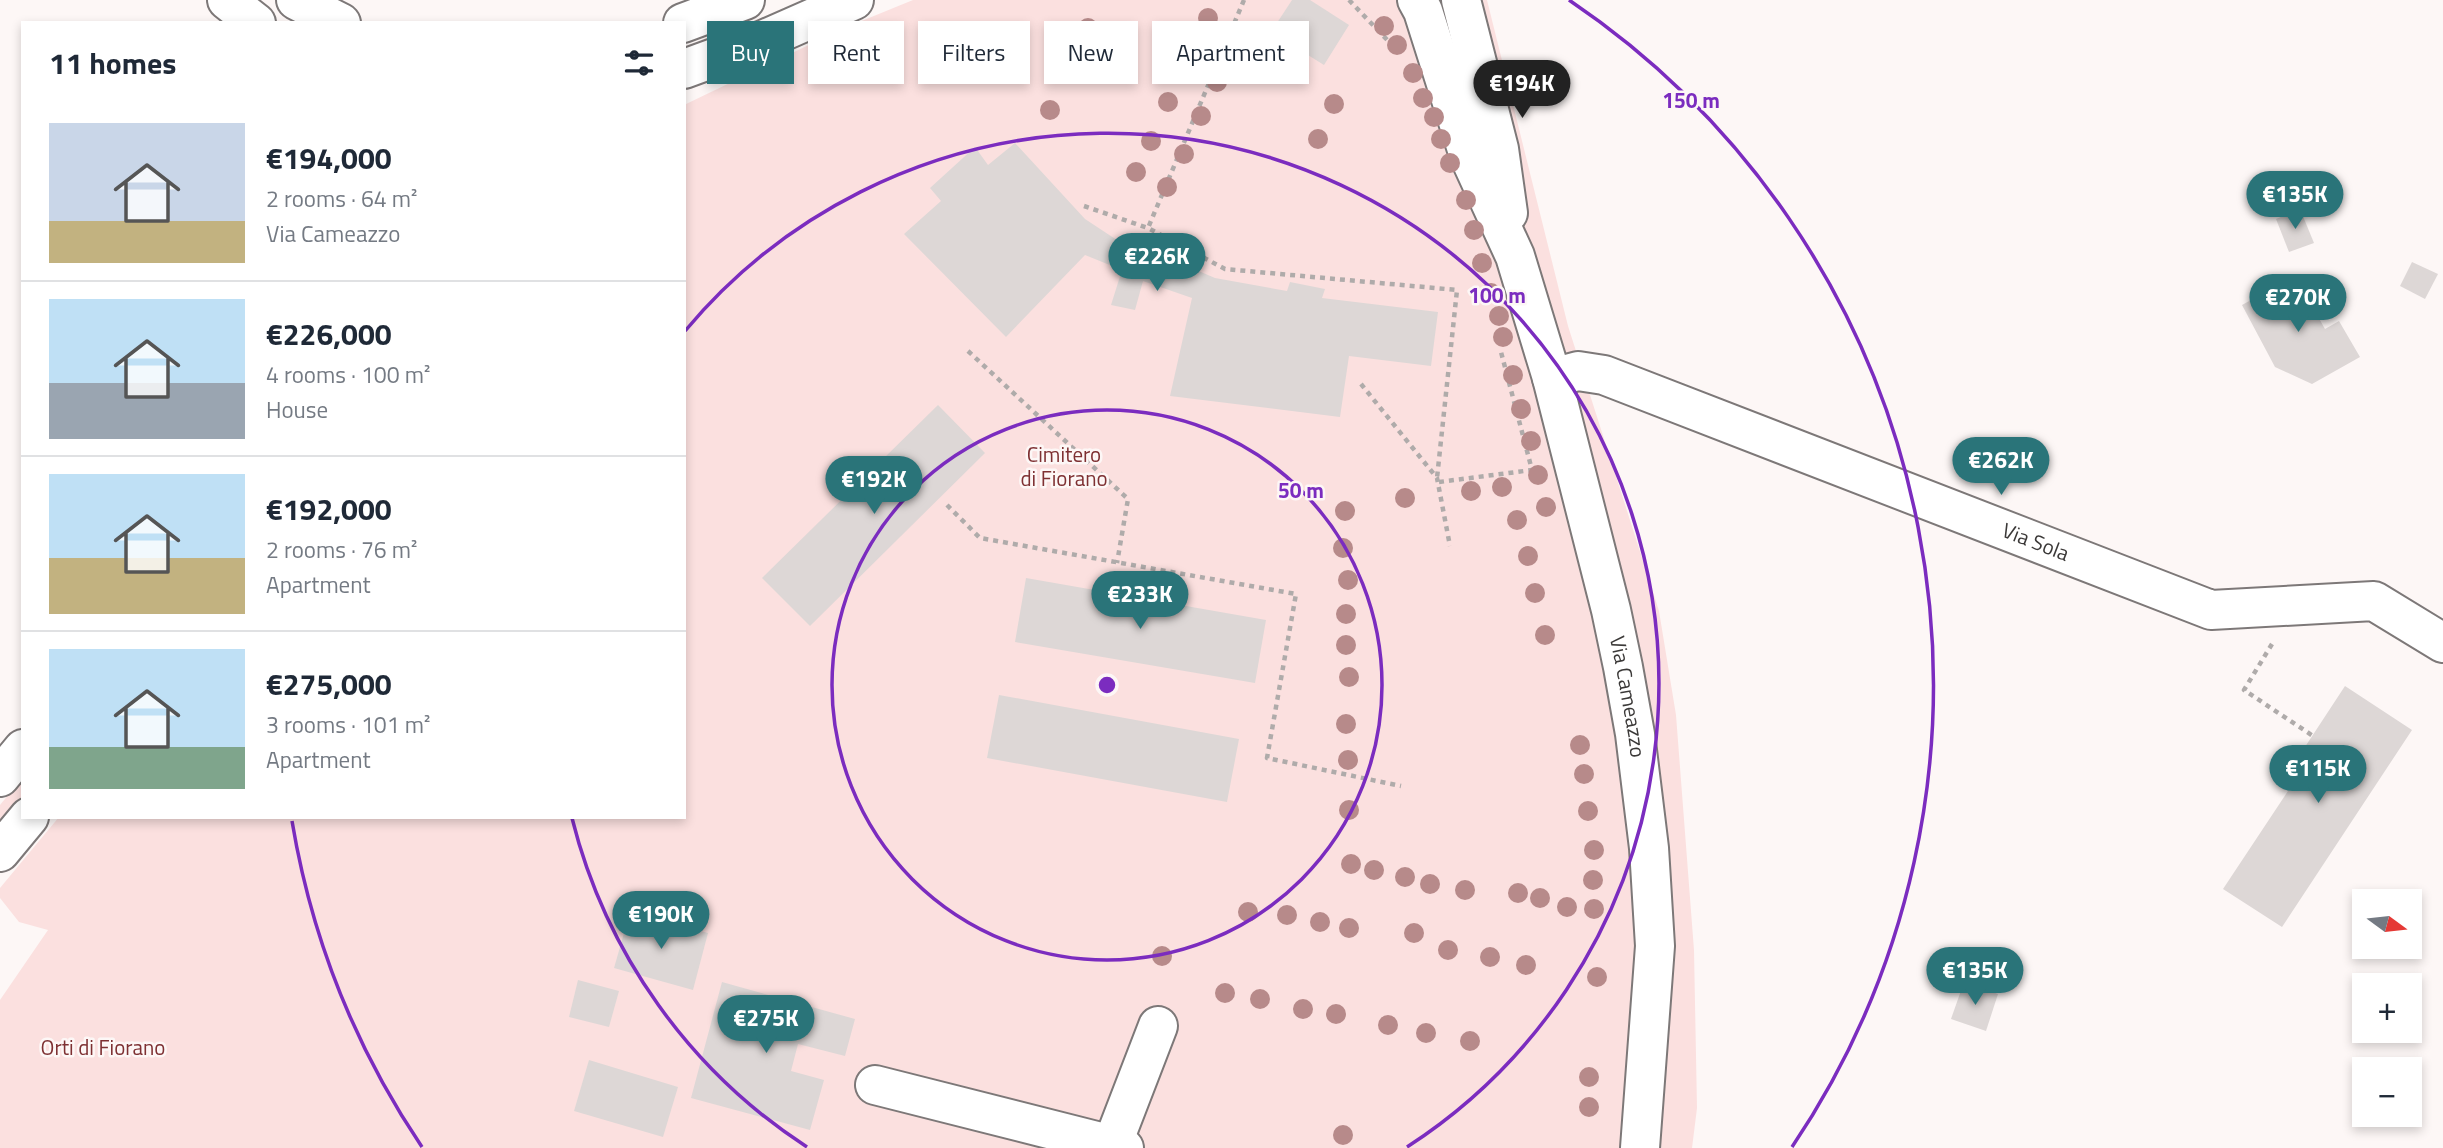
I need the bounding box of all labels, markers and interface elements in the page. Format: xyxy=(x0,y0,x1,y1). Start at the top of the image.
chip: Buy xyxy=(707,21,794,84)
chip: Rent xyxy=(808,21,904,84)
chip: Filters xyxy=(918,21,1030,84)
chip: New xyxy=(1044,21,1138,84)
chip: Apartment xyxy=(1152,21,1309,84)
text: 11 homes xyxy=(49,40,176,86)
icon: filters xyxy=(620,44,658,82)
pin: €194K xyxy=(1473,60,1571,120)
text: €194K xyxy=(1489,65,1555,100)
text: 150 m xyxy=(1662,84,1720,116)
text: €194,000 xyxy=(266,135,392,181)
icon: home xyxy=(105,151,189,235)
pin: €135K xyxy=(2246,172,2344,231)
text: €135K xyxy=(2262,176,2328,211)
text: 2 rooms · 64 m² xyxy=(266,181,417,216)
text: Via Cameazzo xyxy=(266,216,400,251)
pin: €226K xyxy=(1108,233,1206,293)
text: €226K xyxy=(1124,238,1190,273)
pin: €270K xyxy=(2249,274,2347,334)
text: 100 m xyxy=(1468,279,1526,311)
text: €270K xyxy=(2265,279,2331,314)
text: €226,000 xyxy=(266,311,392,357)
icon: home xyxy=(105,327,189,411)
text: 4 rooms · 100 m² xyxy=(266,357,430,392)
text: House xyxy=(266,392,328,427)
park label: Cimitero di Fiorano xyxy=(1020,438,1108,494)
pin: €262K xyxy=(1952,438,2050,497)
text: €262K xyxy=(1968,442,2034,477)
pin: €192K xyxy=(825,456,923,516)
text: €192K xyxy=(841,461,907,496)
text: 50 m xyxy=(1278,474,1324,506)
text: €192,000 xyxy=(266,486,392,532)
icon: home xyxy=(105,502,189,586)
street label: Via Sola xyxy=(1998,514,2075,569)
text: 2 rooms · 76 m² xyxy=(266,532,417,567)
text: Apartment xyxy=(266,567,371,602)
pin: €233K xyxy=(1091,572,1189,631)
text: €233K xyxy=(1107,576,1173,611)
street label: Via Cameazzo xyxy=(1602,633,1655,759)
text: €275,000 xyxy=(266,661,392,707)
centre of rings xyxy=(1095,673,1119,697)
icon: home xyxy=(105,677,189,761)
text: 3 rooms · 101 m² xyxy=(266,707,430,742)
text: Apartment xyxy=(266,742,371,777)
pin: €115K xyxy=(2269,746,2367,805)
text: €115K xyxy=(2285,750,2351,785)
north arrow xyxy=(2352,889,2422,959)
map controls xyxy=(2352,889,2422,1127)
pin: €190K xyxy=(612,892,710,951)
text: €190K xyxy=(628,896,694,931)
pin: €135K xyxy=(1926,948,2024,1007)
text: €135K xyxy=(1942,952,2008,987)
button: + xyxy=(2352,973,2422,1043)
pin: €275K xyxy=(717,996,815,1055)
text: €275K xyxy=(733,1000,799,1035)
park label: Orti di Fiorano xyxy=(41,1031,165,1063)
button: − xyxy=(2352,1057,2422,1127)

